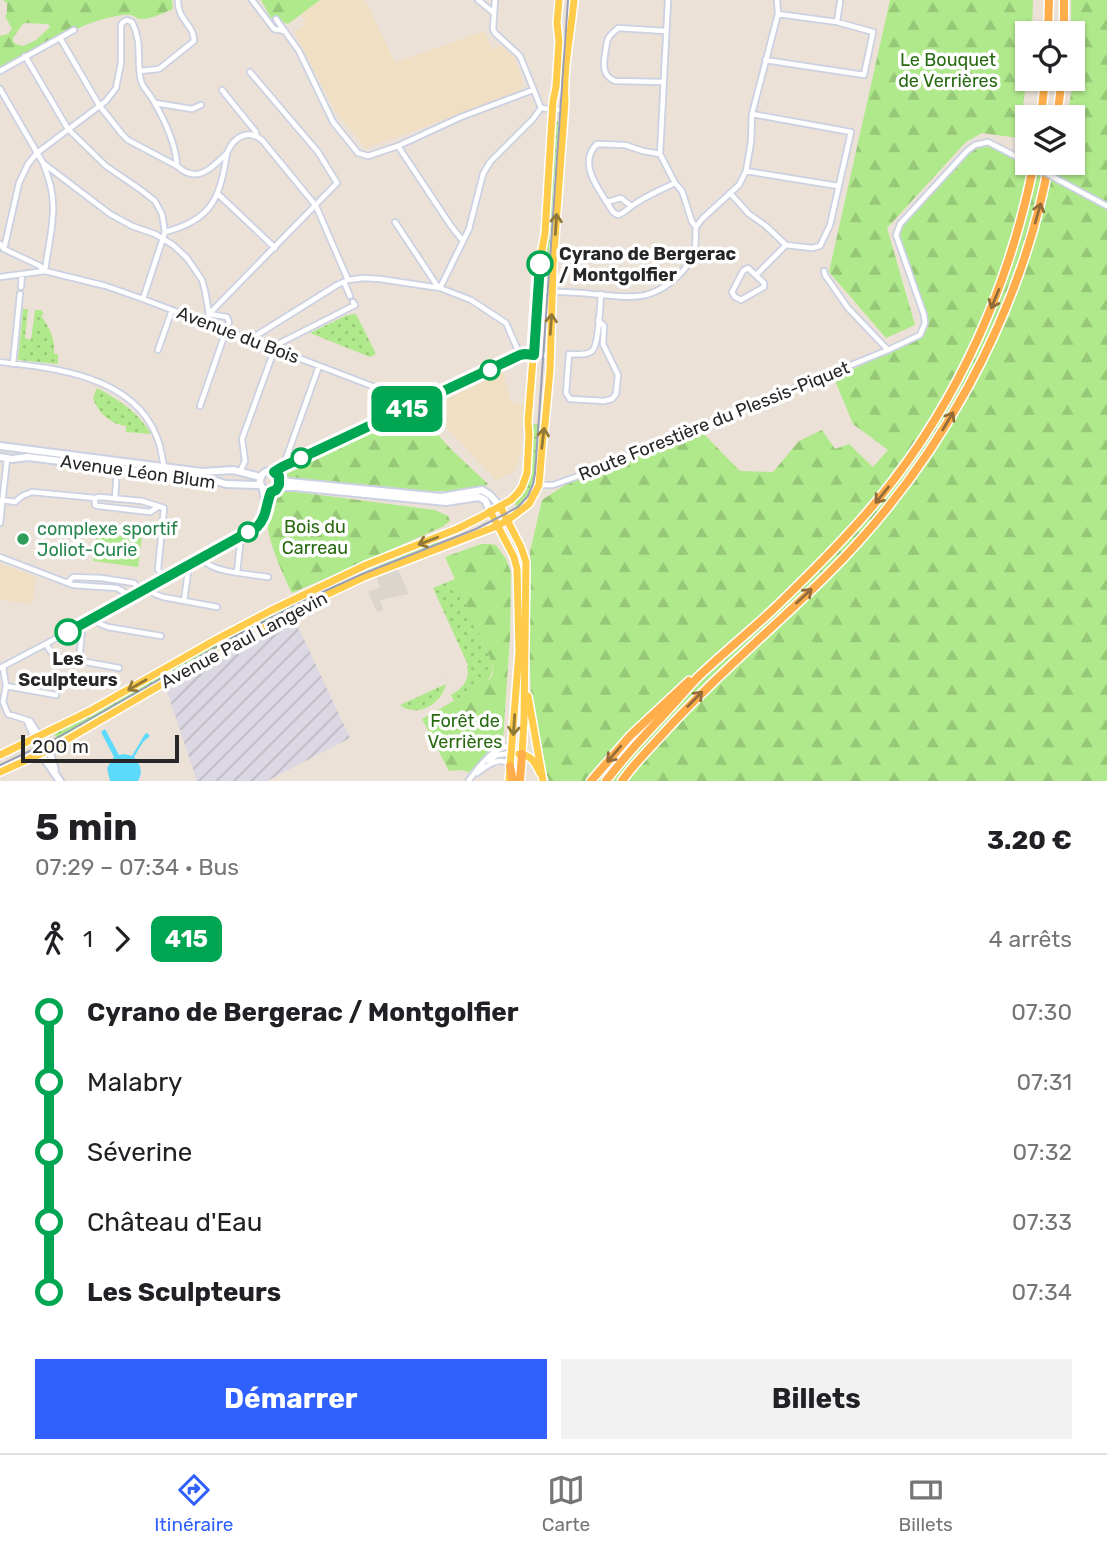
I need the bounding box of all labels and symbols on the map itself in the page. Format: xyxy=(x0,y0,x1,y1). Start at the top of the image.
park label: Le Bouquet de Verrières xyxy=(898,49,998,92)
one-way arrow xyxy=(1032,202,1045,224)
one-way arrow xyxy=(549,213,562,236)
place label: Cyrano de Bergerac / Montgolfier xyxy=(559,243,736,286)
marker: Cyrano de Bergerac / Montgolfier xyxy=(527,251,553,277)
one-way arrow xyxy=(988,287,1001,309)
street label: Avenue du Bois xyxy=(174,302,302,368)
one-way arrow xyxy=(544,313,557,336)
street label: Route Forestière du Plessis-Piquet xyxy=(575,356,853,486)
unlabelled marker xyxy=(480,360,500,380)
line badge: 415 xyxy=(367,386,447,432)
one-way arrow xyxy=(941,411,955,431)
one-way arrow xyxy=(537,428,550,450)
unlabelled marker xyxy=(291,448,311,468)
street label: Avenue Léon Blum xyxy=(59,450,217,494)
one-way arrow xyxy=(874,486,889,504)
park label: Bois du Carreau xyxy=(282,516,348,559)
place label: complexe sportif Joliot-Curie xyxy=(37,518,178,561)
unlabelled marker xyxy=(238,522,258,542)
marker: complexe sportif Joliot-Curie xyxy=(15,531,31,547)
one-way arrow xyxy=(418,535,440,548)
street label: Avenue Paul Langevin xyxy=(157,587,331,693)
one-way arrow xyxy=(795,588,812,605)
marker: Les Sculpteurs xyxy=(55,619,81,645)
place label: Les Sculpteurs xyxy=(18,648,118,691)
one-way arrow xyxy=(127,678,147,692)
one-way arrow xyxy=(687,691,704,708)
park label: Forêt de Verrières xyxy=(428,710,502,753)
one-way arrow xyxy=(507,713,520,735)
scale bar xyxy=(21,732,178,764)
one-way arrow xyxy=(606,745,622,763)

